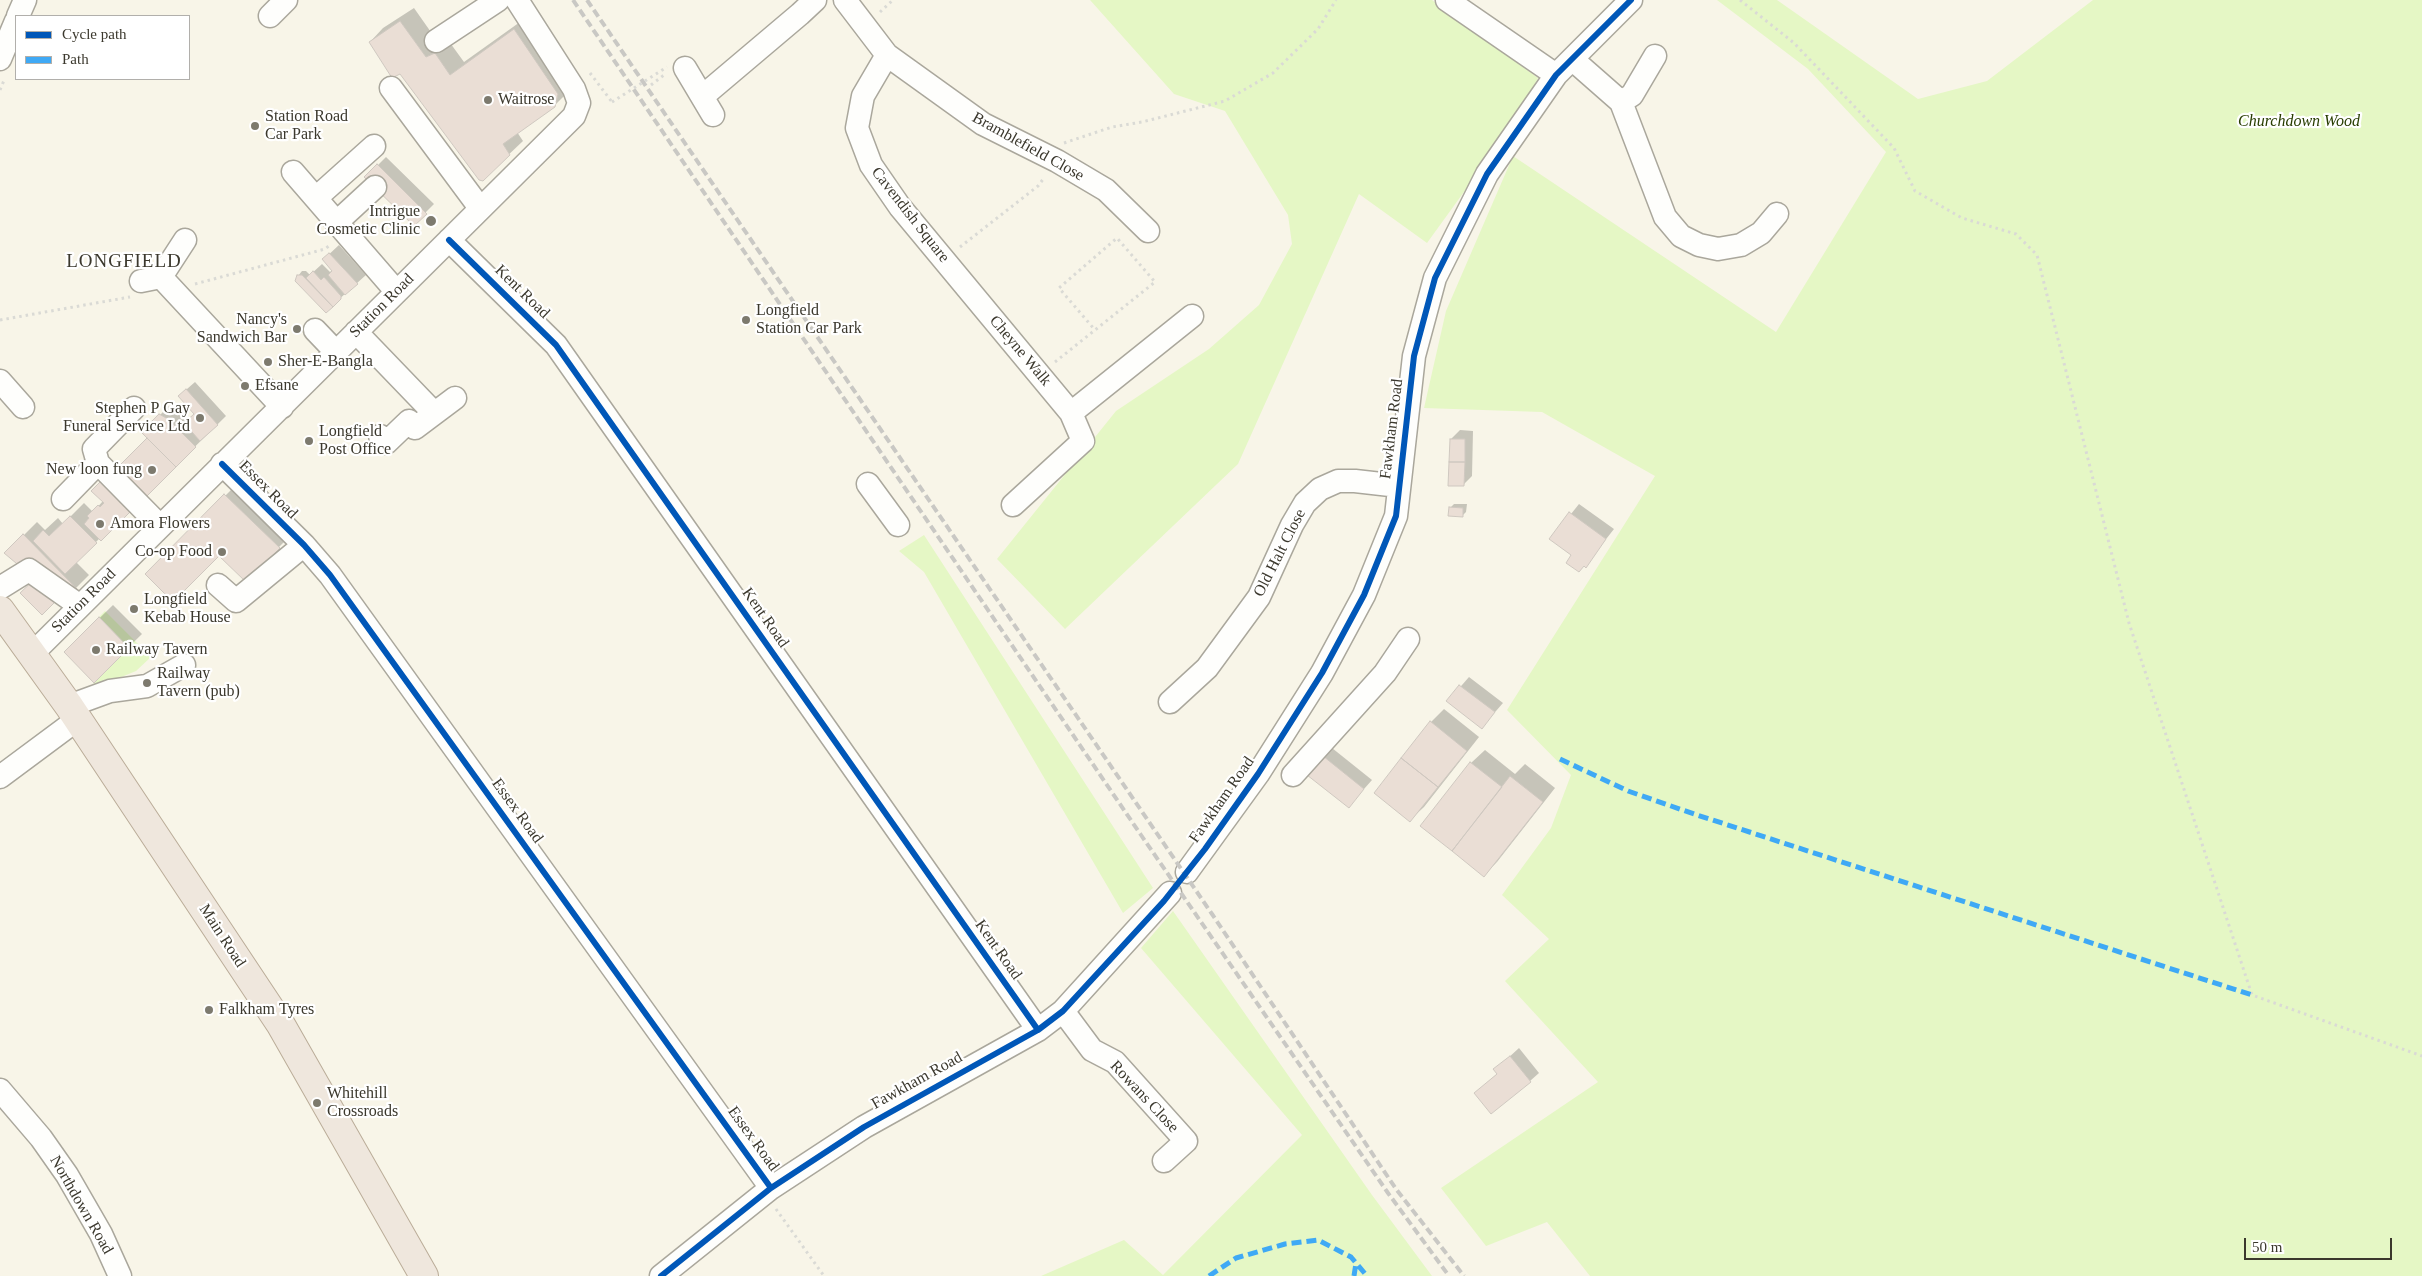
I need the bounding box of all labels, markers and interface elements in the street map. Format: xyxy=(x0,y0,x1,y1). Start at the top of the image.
legend xyxy=(15,15,190,80)
text: Cycle path xyxy=(62,26,127,42)
text: Path xyxy=(62,51,89,67)
place label: Waitrose xyxy=(498,90,554,110)
marker: Waitrose xyxy=(482,94,494,106)
place label: Station Road Car Park xyxy=(265,107,348,145)
street label: Bramblefield Close xyxy=(969,108,1087,186)
park label: Churchdown Wood xyxy=(2238,112,2360,132)
marker: Station Road Car Park xyxy=(249,120,261,132)
street label: Cavendish Square xyxy=(867,163,953,267)
place label: Intrigue Cosmetic Clinic xyxy=(316,202,420,240)
marker: Intrigue Cosmetic Clinic xyxy=(424,214,438,228)
district label: LONGFIELD xyxy=(65,251,183,273)
street label: Kent Road xyxy=(491,261,553,323)
street label: Station Road xyxy=(346,270,418,342)
place label: Longfield Station Car Park xyxy=(756,301,862,339)
place label: Nancy's Sandwich Bar xyxy=(197,310,287,348)
street label: Cheyne Walk xyxy=(985,312,1055,390)
marker: Longfield Station Car Park xyxy=(740,314,752,326)
marker: Nancy's Sandwich Bar xyxy=(291,323,303,335)
place label: Sher-E-Bangla xyxy=(278,352,373,372)
marker: Sher-E-Bangla xyxy=(262,356,274,368)
place label: Efsane xyxy=(255,376,299,396)
street label: Fawkham Road xyxy=(1376,378,1408,480)
marker: Efsane xyxy=(239,380,251,392)
place label: Stephen P Gay Funeral Service Ltd xyxy=(63,399,190,437)
marker: Stephen P Gay Funeral Service Ltd xyxy=(194,412,206,424)
place label: Longfield Post Office xyxy=(319,422,391,460)
marker: Longfield Post Office xyxy=(303,435,315,447)
street label: Essex Road xyxy=(235,457,301,523)
place label: New loon fung xyxy=(46,460,142,480)
marker: New loon fung xyxy=(146,464,158,476)
street label: Old Halt Close xyxy=(1250,506,1310,600)
place label: Amora Flowers xyxy=(110,514,210,534)
marker: Amora Flowers xyxy=(94,518,106,530)
place label: Co-op Food xyxy=(135,542,212,562)
marker: Co-op Food xyxy=(216,546,228,558)
street label: Station Road xyxy=(48,565,120,637)
street label: Kent Road xyxy=(737,584,793,652)
place label: Longfield Kebab House xyxy=(144,590,231,628)
marker: Longfield Kebab House xyxy=(128,603,140,615)
place label: Railway Tavern xyxy=(106,640,208,660)
marker: Railway Tavern xyxy=(90,644,102,656)
place label: Railway Tavern (pub) xyxy=(157,664,240,702)
marker: Railway Tavern (pub) xyxy=(141,677,153,689)
street label: Fawkham Road xyxy=(1185,753,1259,847)
street label: Essex Road xyxy=(487,775,547,847)
street label: Main Road xyxy=(194,901,250,971)
street label: Kent Road xyxy=(970,916,1026,984)
place label: Falkham Tyres xyxy=(219,1000,314,1020)
marker: Falkham Tyres xyxy=(203,1004,215,1016)
street label: Fawkham Road xyxy=(868,1048,966,1114)
street label: Rowans Close xyxy=(1106,1057,1182,1137)
place label: Whitehill Crossroads xyxy=(327,1084,398,1122)
marker: Whitehill Crossroads xyxy=(311,1097,323,1109)
street label: Essex Road xyxy=(723,1103,783,1175)
street label: Northdown Road xyxy=(45,1152,117,1258)
scale bar xyxy=(2247,1228,2394,1260)
text: 50 m xyxy=(2252,1239,2282,1255)

